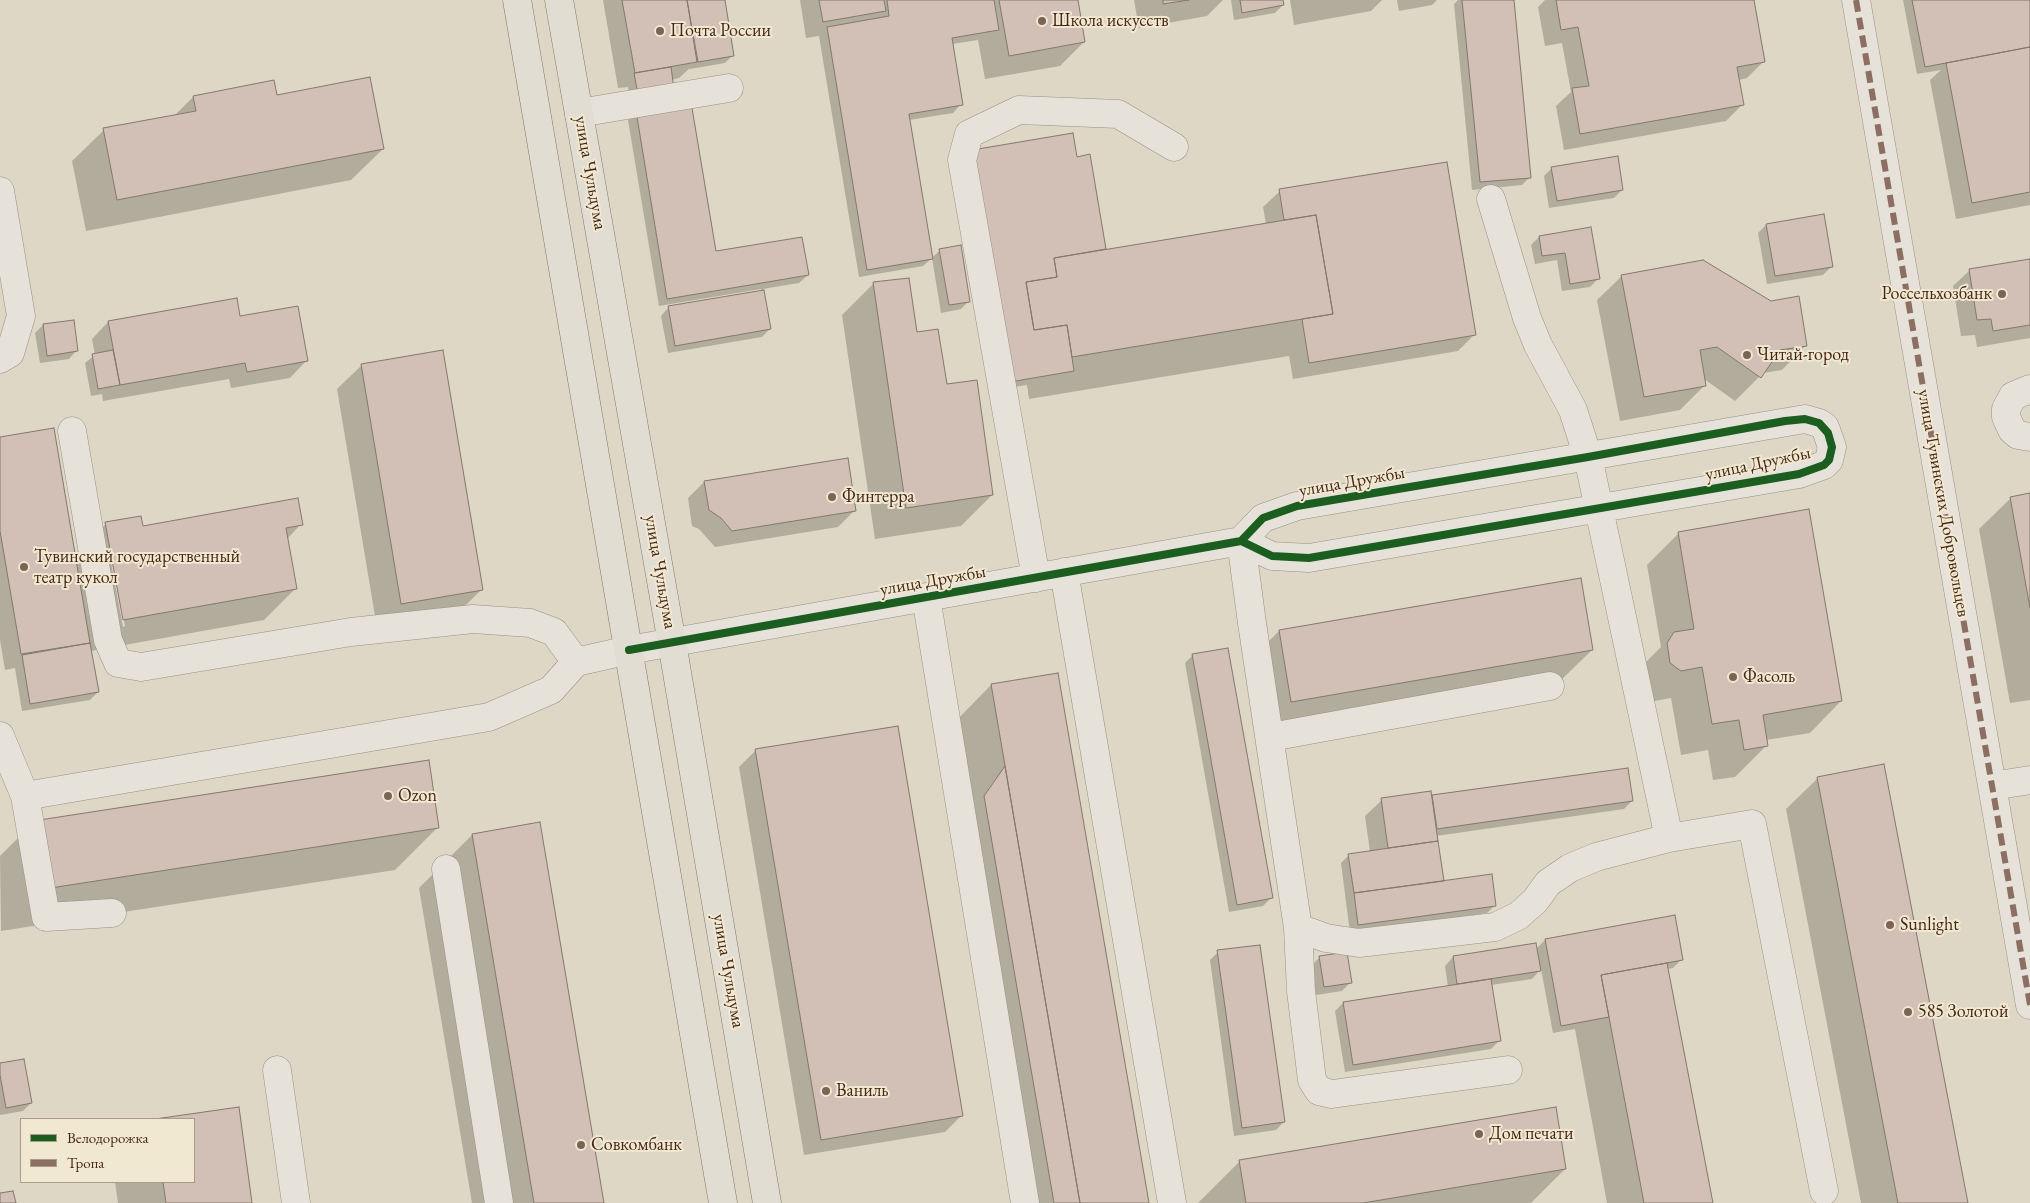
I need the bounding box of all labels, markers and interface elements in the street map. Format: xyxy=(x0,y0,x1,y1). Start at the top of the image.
place label: Школа искусств xyxy=(1052,10,1169,32)
marker: Школа искусств xyxy=(1036,15,1048,27)
place label: Почта России xyxy=(670,20,771,42)
marker: Почта России xyxy=(654,25,666,37)
street label: улица Чульдума xyxy=(569,114,611,232)
place label: Россельхозбанк xyxy=(1882,283,1992,305)
marker: Россельхозбанк xyxy=(1996,288,2008,300)
place label: Читай-город xyxy=(1757,344,1849,366)
marker: Читай-город xyxy=(1741,349,1753,361)
street label: улица Тувинских Добровольцев xyxy=(1912,387,1974,619)
street label: улица Дружбы xyxy=(1703,442,1813,486)
street label: улица Дружбы xyxy=(1297,462,1407,502)
place label: Финтерра xyxy=(842,486,915,508)
marker: Финтерра xyxy=(826,491,838,503)
street label: улица Чульдума xyxy=(639,513,681,631)
place label: Тувинский государственный театр кукол xyxy=(34,546,240,588)
marker: Тувинский государственный театр кукол xyxy=(18,561,30,573)
street label: улица Дружбы xyxy=(878,561,988,601)
place label: Фасоль xyxy=(1743,666,1795,688)
marker: Фасоль xyxy=(1727,671,1739,683)
place label: Ozon xyxy=(398,785,437,807)
marker: Ozon xyxy=(382,790,394,802)
street label: улица Чульдума xyxy=(707,912,749,1030)
place label: Sunlight xyxy=(1900,914,1959,936)
marker: Sunlight xyxy=(1884,919,1896,931)
place label: 585 Золотой xyxy=(1918,1001,2009,1023)
marker: 585 Золотой xyxy=(1902,1006,1914,1018)
place label: Ваниль xyxy=(836,1080,889,1102)
marker: Ваниль xyxy=(820,1085,832,1097)
legend xyxy=(20,1118,195,1183)
place label: Дом печати xyxy=(1489,1123,1573,1145)
text: Велодорожка xyxy=(67,1128,148,1147)
marker: Дом печати xyxy=(1473,1128,1485,1140)
place label: Совкомбанк xyxy=(591,1134,682,1156)
marker: Совкомбанк xyxy=(575,1139,587,1151)
text: Тропа xyxy=(67,1153,104,1172)

